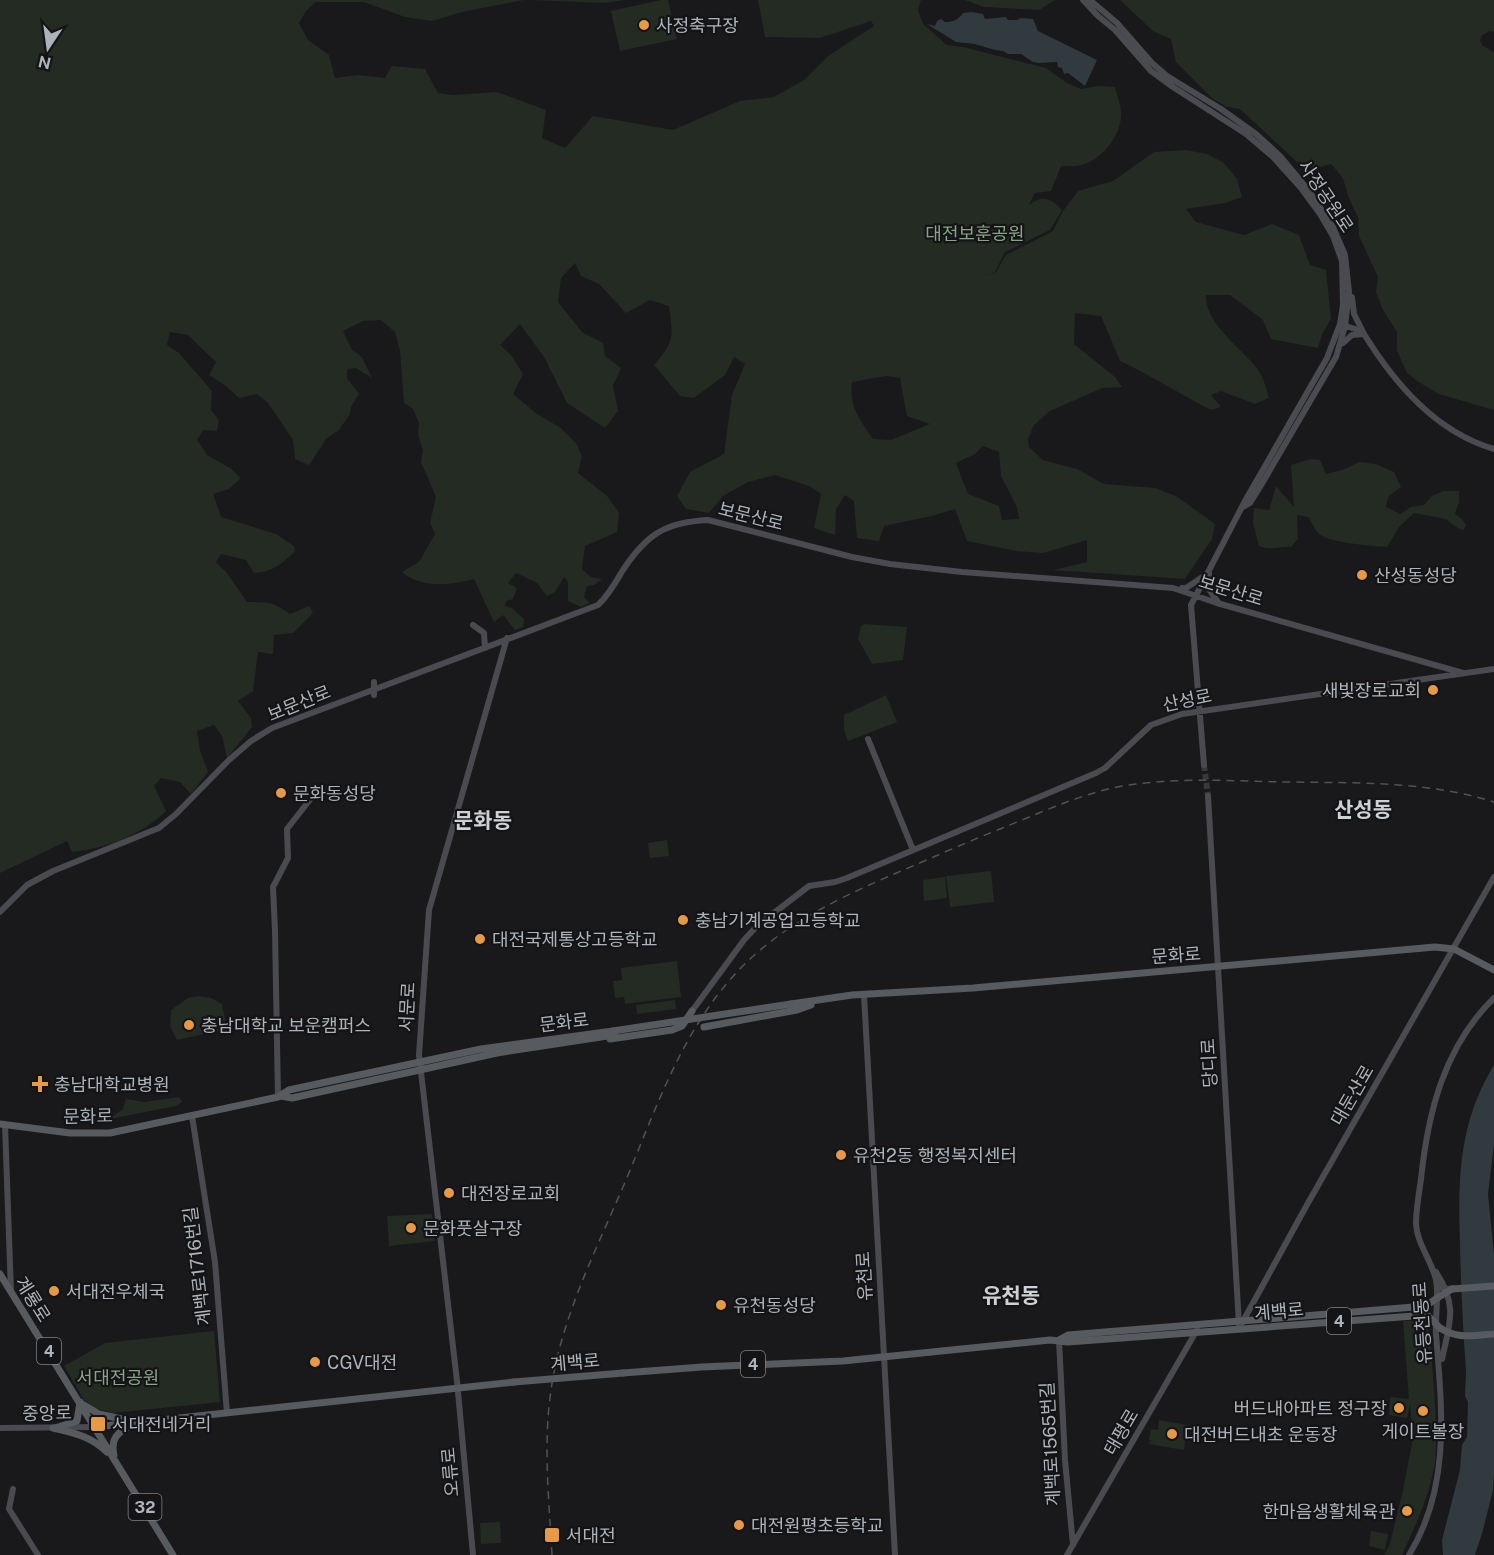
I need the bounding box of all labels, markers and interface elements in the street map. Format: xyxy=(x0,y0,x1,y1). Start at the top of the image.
place label: 사정축구장 xyxy=(656,15,739,36)
north arrow xyxy=(18,18,78,78)
marker: 사정축구장 xyxy=(637,18,651,32)
text: N xyxy=(37,51,53,73)
street label: 사정공원로 xyxy=(1294,156,1358,236)
park label: 대전보훈공원 xyxy=(925,223,1025,244)
street label: 보문산로 xyxy=(716,498,786,534)
place label: 산성동성당 xyxy=(1374,565,1457,586)
marker: 산성동성당 xyxy=(1355,568,1369,582)
street label: 보문산로 xyxy=(1196,570,1266,610)
place label: 새빛장로교회 xyxy=(1322,680,1421,701)
street label: 보문산로 xyxy=(264,681,334,725)
marker: 새빛장로교회 xyxy=(1426,683,1440,697)
street label: 산성로 xyxy=(1161,685,1213,715)
place label: 문화동성당 xyxy=(293,783,376,804)
marker: 문화동성당 xyxy=(274,786,288,800)
district label: 산성동 xyxy=(1334,797,1392,822)
district label: 문화동 xyxy=(454,808,512,833)
place label: 충남기계공업고등학교 xyxy=(695,910,861,931)
marker: 충남기계공업고등학교 xyxy=(676,913,690,927)
place label: 대전국제통상고등학교 xyxy=(492,929,658,950)
marker: 대전국제통상고등학교 xyxy=(473,932,487,946)
street label: 문화로 xyxy=(1150,943,1202,967)
street label: 서문로 xyxy=(395,982,419,1032)
street label: 문화로 xyxy=(538,1009,590,1035)
place label: 충남대학교 보운캠퍼스 xyxy=(201,1015,371,1036)
marker: 충남대학교 보운캠퍼스 xyxy=(182,1018,196,1032)
street label: 당디로 xyxy=(1197,1038,1221,1088)
street label: 대둔산로 xyxy=(1326,1061,1378,1129)
place label: 충남대학교병원 xyxy=(54,1074,170,1095)
marker: 충남대학교병원 xyxy=(31,1075,49,1093)
street label: 문화로 xyxy=(63,1105,113,1127)
place label: 유천2동 행정복지센터 xyxy=(853,1145,1017,1166)
marker: 유천2동 행정복지센터 xyxy=(834,1148,848,1162)
place label: 대전장로교회 xyxy=(461,1183,560,1204)
marker: 대전장로교회 xyxy=(442,1186,456,1200)
street label: 계백로1716번길 xyxy=(179,1205,215,1327)
place label: 문화풋살구장 xyxy=(423,1218,522,1239)
marker: 문화풋살구장 xyxy=(404,1221,418,1235)
street label: 유천로 xyxy=(852,1251,876,1301)
street label: 계룡로 xyxy=(11,1272,55,1326)
place label: 서대전우체국 xyxy=(66,1281,165,1302)
street label: 유등천동로 xyxy=(1409,1281,1435,1365)
district label: 유천동 xyxy=(982,1283,1040,1308)
marker: 서대전우체국 xyxy=(47,1284,61,1298)
place label: 유천동성당 xyxy=(733,1295,816,1316)
marker: 유천동성당 xyxy=(714,1298,728,1312)
street label: 계백로 xyxy=(1253,1298,1305,1324)
road number: 4 xyxy=(1327,1308,1351,1334)
road number: 4 xyxy=(37,1338,61,1364)
street label: 계백로 xyxy=(549,1349,601,1375)
road number: 4 xyxy=(741,1351,765,1377)
place label: CGV대전 xyxy=(327,1352,397,1373)
marker: CGV대전 xyxy=(308,1355,322,1369)
park label: 서대전공원 xyxy=(77,1367,159,1388)
street label: 계백로1565번길 xyxy=(1036,1381,1064,1507)
place label: 버드내아파트 정구장 xyxy=(1234,1398,1387,1419)
marker: 버드내아파트 정구장 xyxy=(1392,1401,1406,1415)
street label: 중앙로 xyxy=(22,1402,72,1424)
marker: 게이트볼장 xyxy=(1416,1404,1430,1418)
street label: 태평로 xyxy=(1099,1405,1143,1459)
place label: 서대전네거리 xyxy=(112,1414,211,1435)
marker: 서대전네거리 xyxy=(89,1415,107,1433)
place label: 게이트볼장 xyxy=(1382,1421,1464,1442)
place label: 대전버드내초 운동장 xyxy=(1184,1424,1337,1445)
marker: 대전버드내초 운동장 xyxy=(1165,1427,1179,1441)
street label: 오류로 xyxy=(437,1446,463,1498)
road number: 32 xyxy=(128,1494,162,1520)
place label: 한마음생활체육관 xyxy=(1263,1501,1395,1522)
marker: 한마음생활체육관 xyxy=(1400,1504,1414,1518)
place label: 대전원평초등학교 xyxy=(751,1515,883,1536)
marker: 대전원평초등학교 xyxy=(732,1518,746,1532)
place label: 서대전 xyxy=(566,1525,616,1546)
marker: 서대전 xyxy=(543,1526,561,1544)

